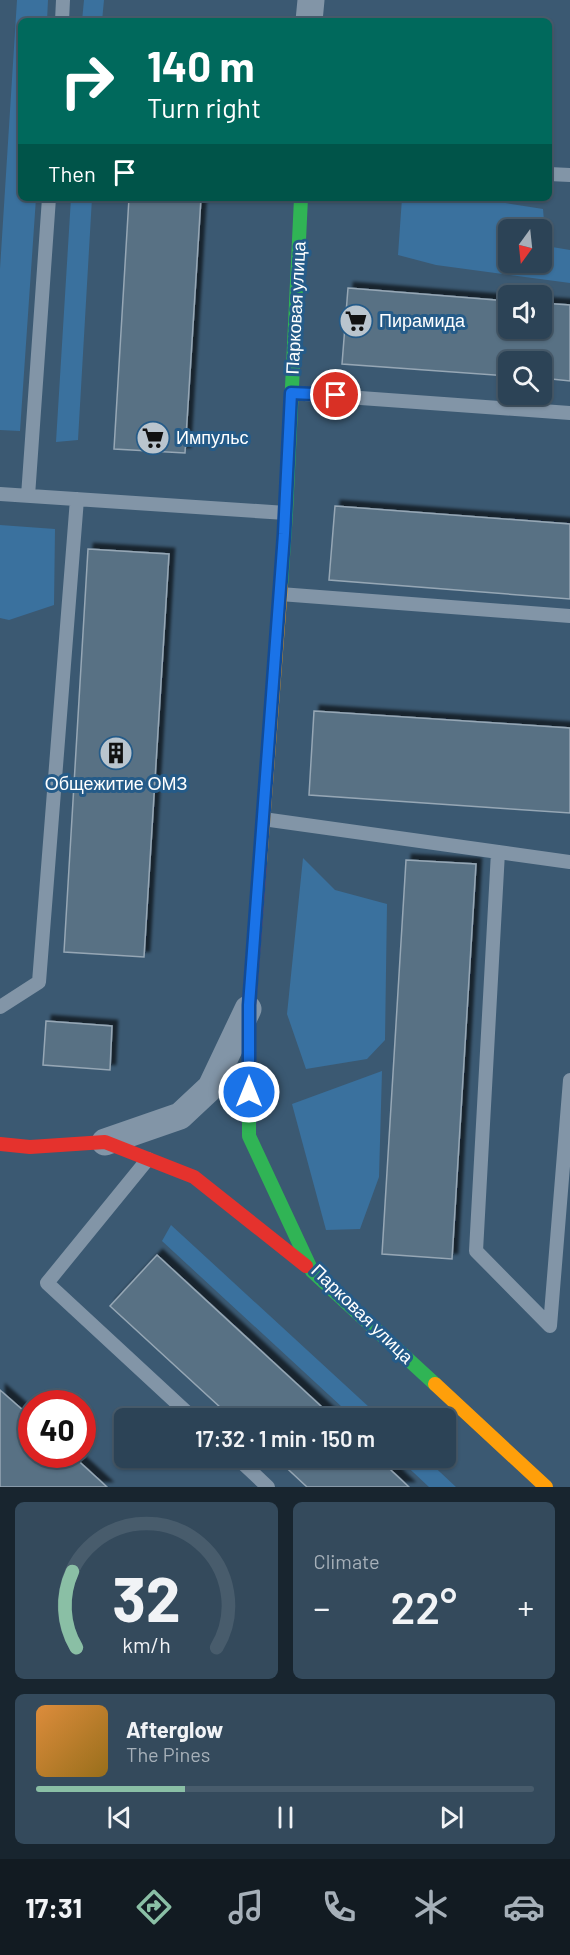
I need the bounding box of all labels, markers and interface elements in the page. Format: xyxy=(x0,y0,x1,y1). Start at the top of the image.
text: 140 m xyxy=(147,40,255,90)
icon: right xyxy=(48,42,126,120)
text: Turn right xyxy=(147,91,261,123)
icon: arrive xyxy=(108,156,141,189)
text: Then xyxy=(48,160,96,186)
north arrow xyxy=(498,219,552,273)
map controls xyxy=(498,219,552,405)
street label: Парковая улица xyxy=(281,240,310,375)
button: sound xyxy=(498,285,552,339)
supermarket icon: Пирамида xyxy=(338,303,374,339)
place label: Пирамида xyxy=(379,309,466,331)
button: search xyxy=(498,351,552,405)
pin xyxy=(310,369,361,420)
icon: arrive xyxy=(319,378,352,411)
supermarket icon: Импульс xyxy=(135,420,171,456)
place label: Импульс xyxy=(176,426,249,448)
building icon: Общежитие ОМЗ xyxy=(98,735,134,771)
place label: Общежитие ОМЗ xyxy=(45,772,187,794)
position arrow xyxy=(217,1060,281,1124)
street label: Парковая улица xyxy=(307,1259,419,1368)
speed limit sign: 40 xyxy=(18,1390,96,1468)
text: 17:32 · 1 min · 150 m xyxy=(195,1425,375,1451)
text: Climate xyxy=(314,1549,380,1573)
text: 32 xyxy=(112,1560,181,1634)
text: 22° xyxy=(390,1579,457,1633)
text: − xyxy=(314,1587,330,1627)
text: + xyxy=(517,1587,534,1627)
text: km/h xyxy=(122,1632,171,1657)
text: Afterglow xyxy=(126,1716,223,1742)
text: The Pines xyxy=(126,1742,210,1766)
icon: previous xyxy=(103,1801,136,1834)
icon: pause xyxy=(269,1801,302,1834)
icon: next xyxy=(435,1801,468,1834)
icon: directions xyxy=(133,1886,175,1928)
icon: music xyxy=(225,1886,267,1928)
icon: phone xyxy=(318,1886,360,1928)
icon: climate xyxy=(410,1886,452,1928)
icon: car xyxy=(503,1886,545,1928)
text: 17:31 xyxy=(25,1891,82,1923)

